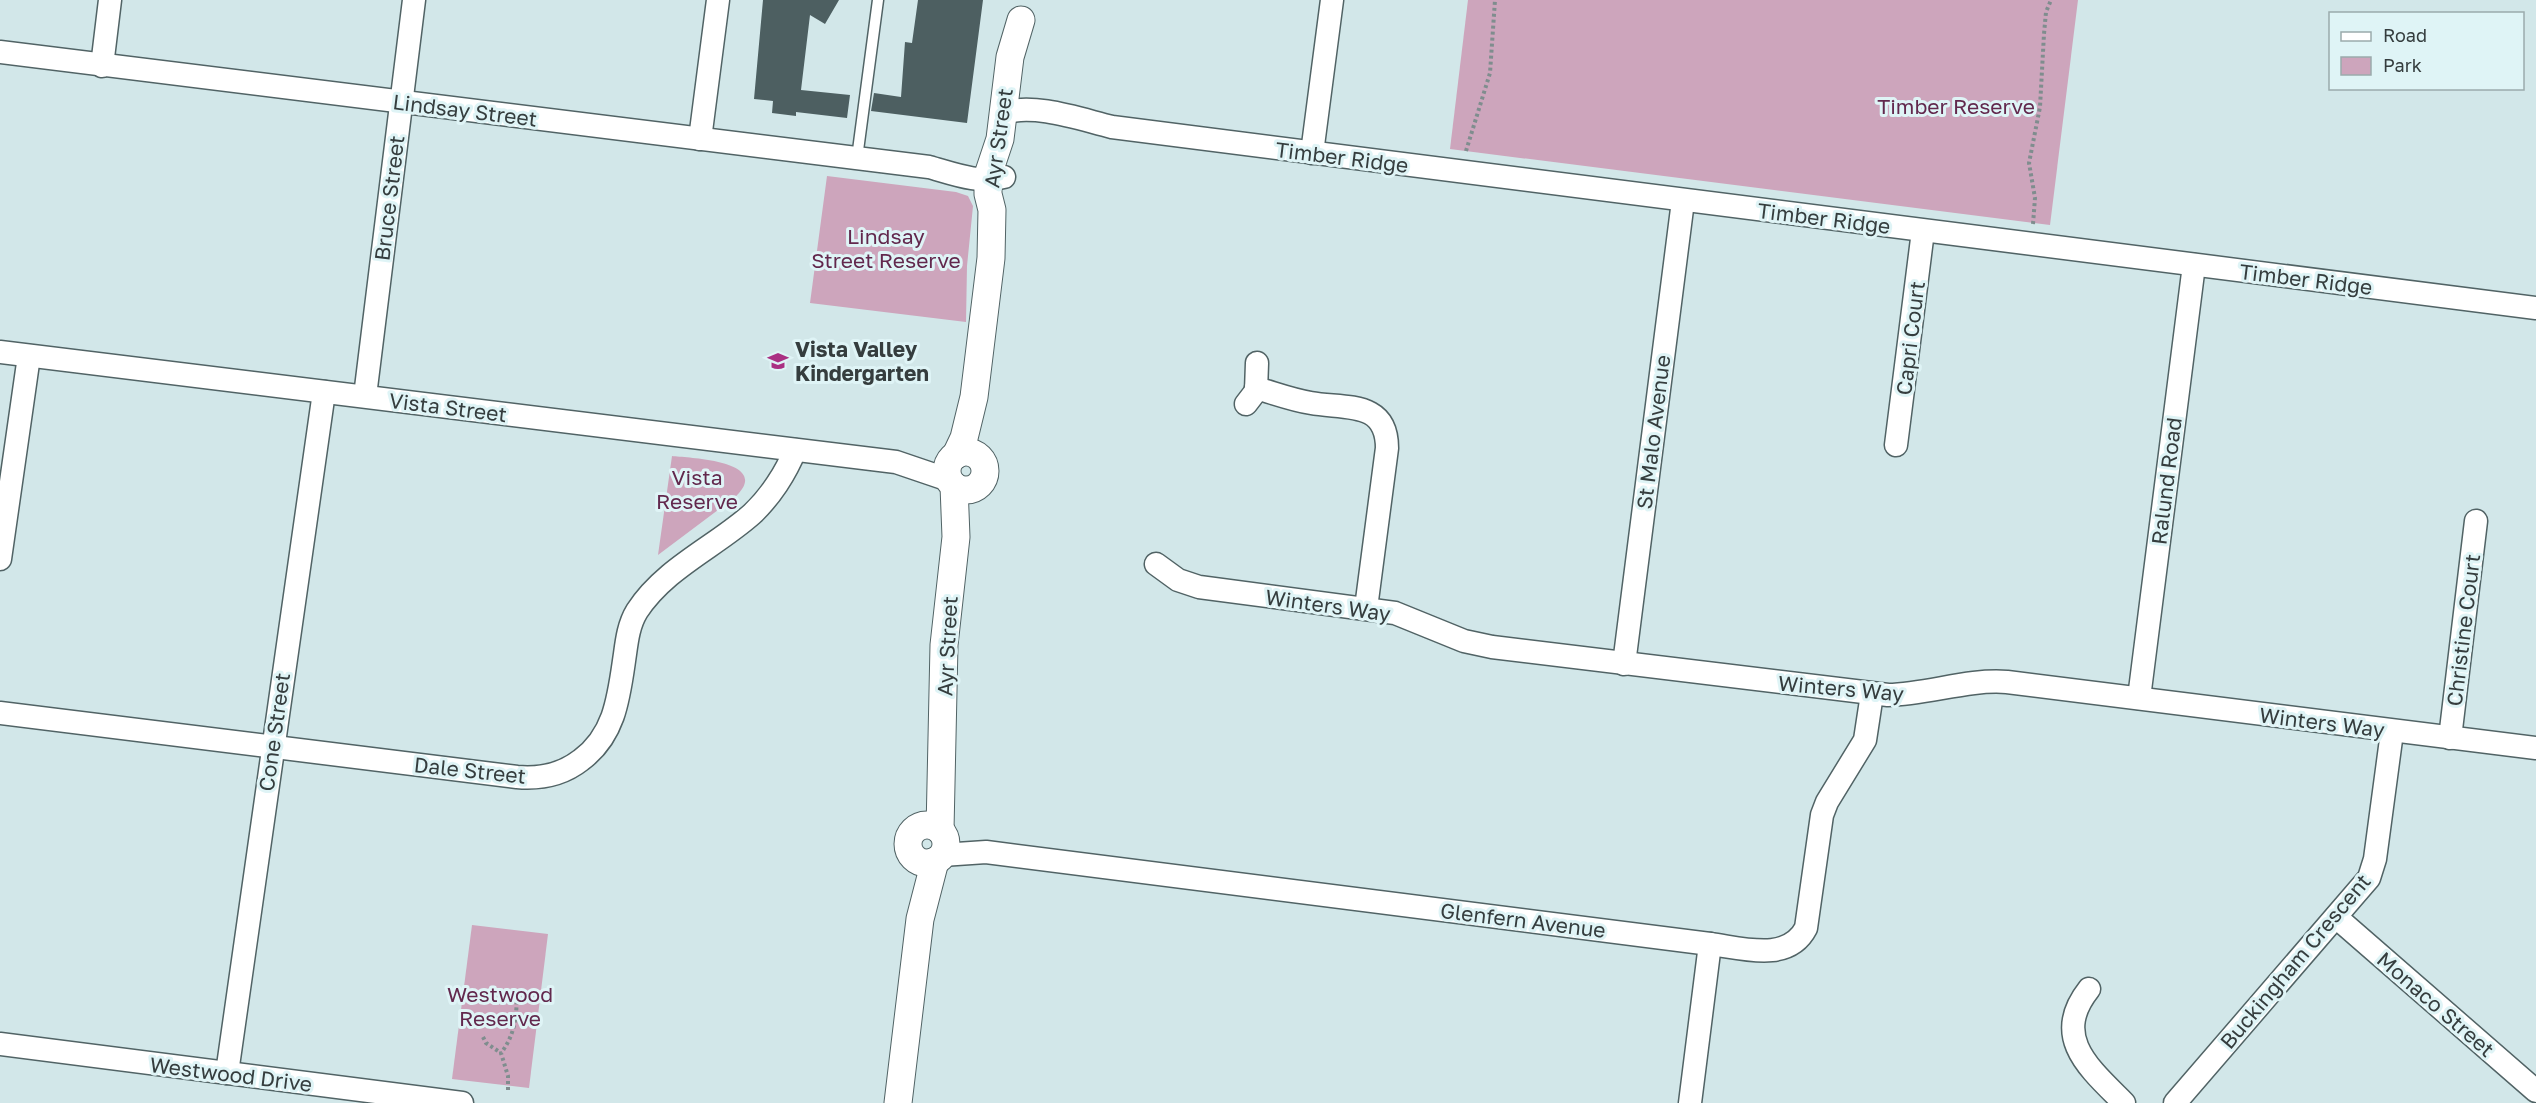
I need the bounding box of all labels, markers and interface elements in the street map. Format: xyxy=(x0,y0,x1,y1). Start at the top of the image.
legend xyxy=(2329,12,2524,90)
text: Road xyxy=(2383,24,2427,46)
text: Park xyxy=(2383,54,2422,76)
street label: Ayr Street xyxy=(978,87,1018,189)
street label: Lindsay Street xyxy=(391,88,539,132)
park label: Timber Reserve xyxy=(1877,93,2035,119)
street label: Bruce Street xyxy=(368,134,410,262)
street label: Timber Ridge xyxy=(1274,136,1410,178)
street label: Timber Ridge xyxy=(1756,197,1892,239)
park label: Lindsay Street Reserve xyxy=(811,223,961,273)
street label: Timber Ridge xyxy=(2238,258,2374,300)
street label: Capri Court xyxy=(1890,279,1930,397)
place label: Vista Valley Kindergarten xyxy=(795,336,929,386)
school or university icon: Vista Valley Kindergarten xyxy=(766,349,790,373)
street label: St Malo Avenue xyxy=(1631,353,1675,511)
street label: Vista Street xyxy=(388,387,508,427)
street label: Ralund Road xyxy=(2145,416,2187,546)
park label: Vista Reserve xyxy=(656,464,738,514)
street label: Christine Court xyxy=(2441,552,2485,708)
street label: Winters Way xyxy=(1264,583,1393,627)
street label: Ayr Street xyxy=(931,595,963,697)
street label: Winters Way xyxy=(1777,670,1905,706)
street label: Cone Street xyxy=(253,671,295,793)
street label: Winters Way xyxy=(2258,701,2386,743)
street label: Dale Street xyxy=(413,751,527,789)
street label: Buckingham Crescent xyxy=(2214,868,2376,1054)
street label: Glenfern Avenue xyxy=(1439,897,1607,943)
street label: Monaco Street xyxy=(2372,946,2500,1062)
park label: Westwood Reserve xyxy=(447,981,553,1031)
street label: Westwood Drive xyxy=(148,1051,314,1097)

